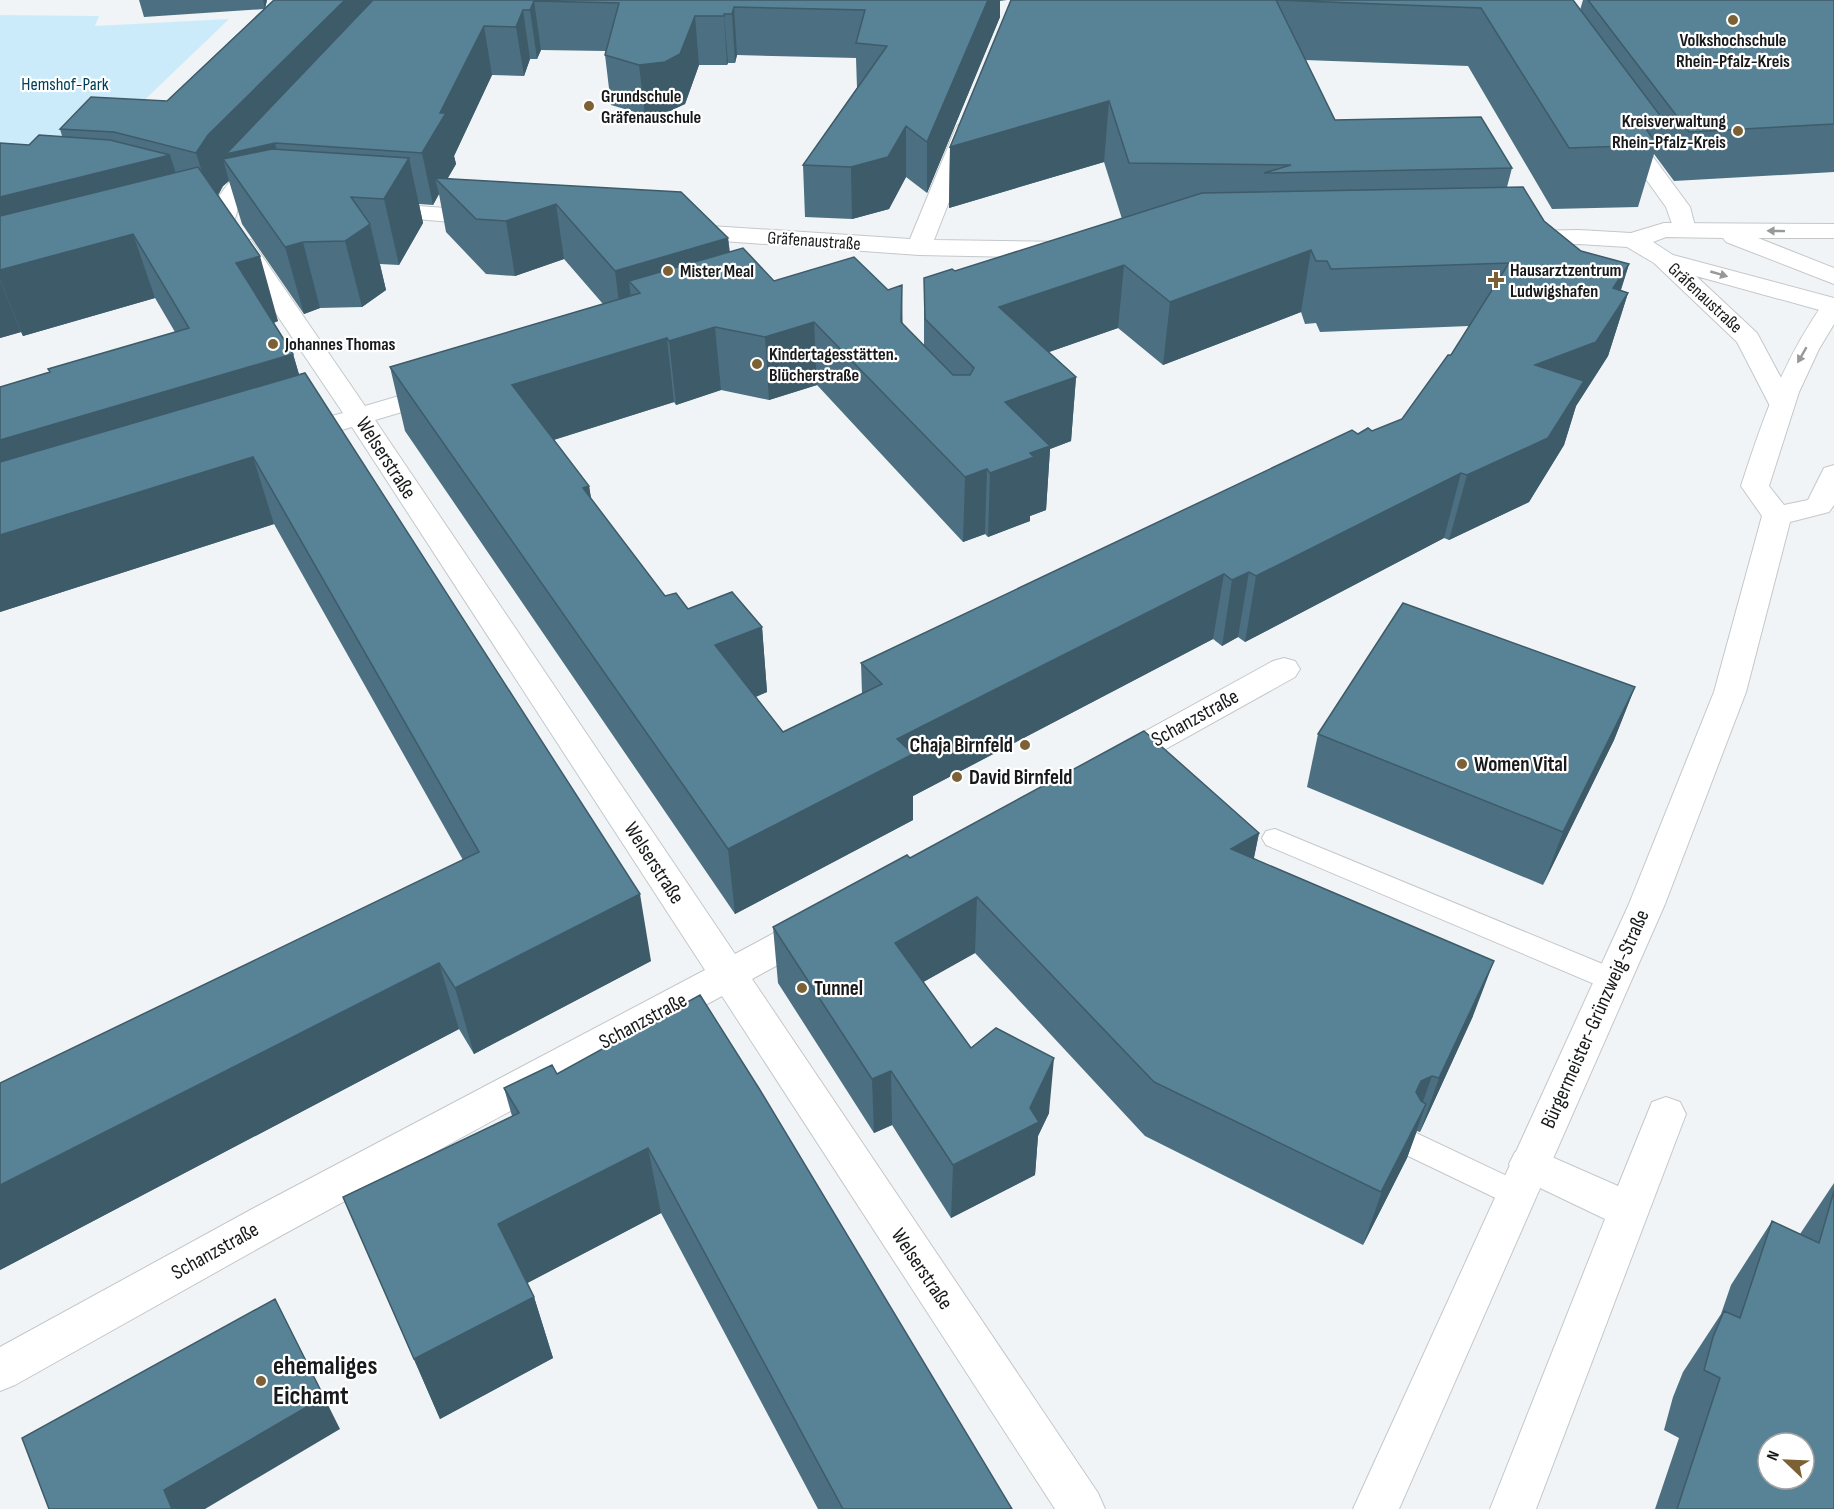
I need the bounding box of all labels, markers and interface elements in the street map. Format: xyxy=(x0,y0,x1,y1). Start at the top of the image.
marker: Volkshochschule Rhein-Pfalz-Kreis xyxy=(1726,13,1740,27)
place label: Volkshochschule Rhein-Pfalz-Kreis xyxy=(1676,30,1790,72)
park label: Hemshof-Park xyxy=(21,74,109,95)
place label: Grundschule Gräfenauschule xyxy=(601,86,701,128)
marker: Grundschule Gräfenauschule xyxy=(582,99,596,113)
place label: Kreisverwaltung Rhein-Pfalz-Kreis xyxy=(1612,111,1726,153)
marker: Kreisverwaltung Rhein-Pfalz-Kreis xyxy=(1731,124,1745,138)
one-way arrow xyxy=(1766,226,1785,236)
street label: Gräfenaustraße xyxy=(767,227,861,255)
street label: Gräfenaustraße xyxy=(1664,258,1746,338)
place label: Hausarztzentrum Ludwigshafen xyxy=(1510,260,1622,302)
place label: Mister Meal xyxy=(680,261,754,282)
marker: Mister Meal xyxy=(661,264,675,278)
one-way arrow xyxy=(1710,270,1728,279)
marker: Hausarztzentrum Ludwigshafen xyxy=(1487,271,1505,289)
place label: Johannes Thomas xyxy=(284,334,396,355)
marker: Johannes Thomas xyxy=(266,337,280,351)
place label: Kindertagesstätten. Blücherstraße xyxy=(769,344,898,386)
one-way arrow xyxy=(1797,346,1807,363)
marker: Kindertagesstätten. Blücherstraße xyxy=(750,357,764,371)
street label: Welserstraße xyxy=(350,412,422,504)
street label: Schanzstraße xyxy=(1147,684,1243,752)
place label: Chaja Birnfeld xyxy=(910,733,1013,758)
marker: Chaja Birnfeld xyxy=(1018,738,1032,752)
place label: Women Vital xyxy=(1474,752,1567,777)
marker: Women Vital xyxy=(1455,757,1469,771)
place label: David Birnfeld xyxy=(969,765,1072,790)
marker: David Birnfeld xyxy=(950,770,964,784)
street label: Welserstraße xyxy=(618,817,690,909)
street label: Bürgermeister-Grünzweig-Straße xyxy=(1535,906,1655,1132)
place label: Tunnel xyxy=(814,976,863,1001)
marker: Tunnel xyxy=(795,981,809,995)
street label: Schanzstraße xyxy=(595,987,691,1055)
street label: Schanzstraße xyxy=(167,1217,263,1285)
street label: Welserstraße xyxy=(886,1224,958,1314)
place label: ehemaliges Eichamt xyxy=(273,1351,377,1412)
marker: ehemaliges Eichamt xyxy=(254,1374,268,1388)
north arrow xyxy=(1756,1431,1816,1491)
text: N xyxy=(1763,1448,1784,1463)

